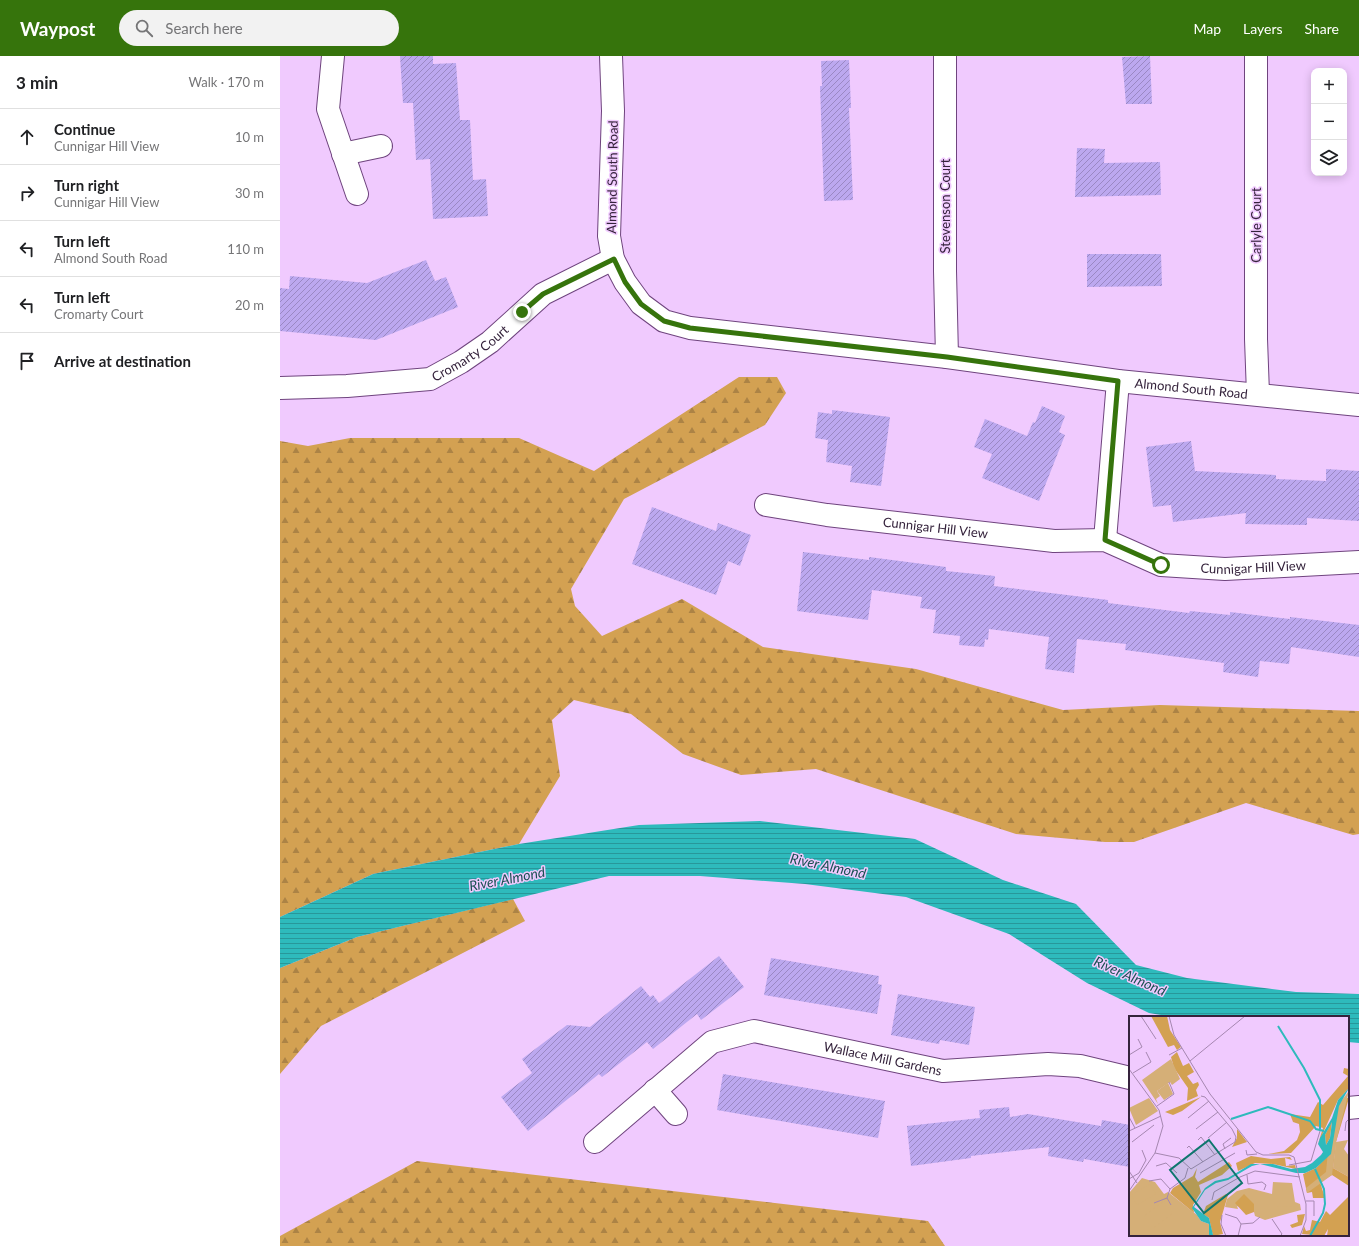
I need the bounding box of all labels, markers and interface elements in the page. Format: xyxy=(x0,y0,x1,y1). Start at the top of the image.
search box xyxy=(119,10,399,46)
text: Waypost xyxy=(20,17,95,40)
icon: search xyxy=(133,17,155,39)
text: Search here xyxy=(165,19,243,37)
text: Map xyxy=(1193,20,1221,37)
text: Layers xyxy=(1243,20,1283,37)
text: Share xyxy=(1305,20,1339,37)
map controls xyxy=(1311,68,1347,176)
button: + xyxy=(1311,68,1347,104)
text: 3 min xyxy=(16,72,58,93)
text: Walk · 170 m xyxy=(188,74,264,90)
button: − xyxy=(1311,104,1347,140)
text: Continue xyxy=(54,120,115,138)
street label: Almond South Road xyxy=(603,120,621,234)
icon: ahead xyxy=(16,126,38,148)
text: 10 m xyxy=(235,129,264,145)
text: Cunnigar Hill View xyxy=(54,138,159,154)
button: layers xyxy=(1311,140,1347,176)
street label: Stevenson Court xyxy=(937,158,953,253)
text: Turn right xyxy=(54,176,119,194)
icon: right xyxy=(16,182,38,204)
text: 30 m xyxy=(235,185,264,201)
street label: Carlyle Court xyxy=(1248,187,1264,263)
text: Cunnigar Hill View xyxy=(54,194,159,210)
text: Turn left xyxy=(54,232,110,250)
icon: left xyxy=(16,238,38,260)
text: 110 m xyxy=(227,241,264,257)
text: Almond South Road xyxy=(54,250,167,266)
text: Turn left xyxy=(54,288,110,306)
icon: left xyxy=(16,294,38,316)
text: 20 m xyxy=(235,297,264,313)
route end xyxy=(513,303,531,321)
text: Cromarty Court xyxy=(54,306,143,322)
street label: Cromarty Court xyxy=(429,321,512,385)
icon: arrive xyxy=(16,350,38,372)
text: Arrive at destination xyxy=(54,352,191,370)
street label: Almond South Road xyxy=(1134,375,1249,402)
street label: Cunnigar Hill View xyxy=(882,513,989,541)
route start xyxy=(1152,556,1170,574)
street label: Cunnigar Hill View xyxy=(1200,557,1306,577)
water label: River Almond xyxy=(789,849,868,882)
water label: River Almond xyxy=(467,863,547,894)
water label: River Almond xyxy=(1092,952,1169,999)
inset map xyxy=(1129,1016,1349,1236)
street label: Wallace Mill Gardens xyxy=(822,1038,944,1079)

